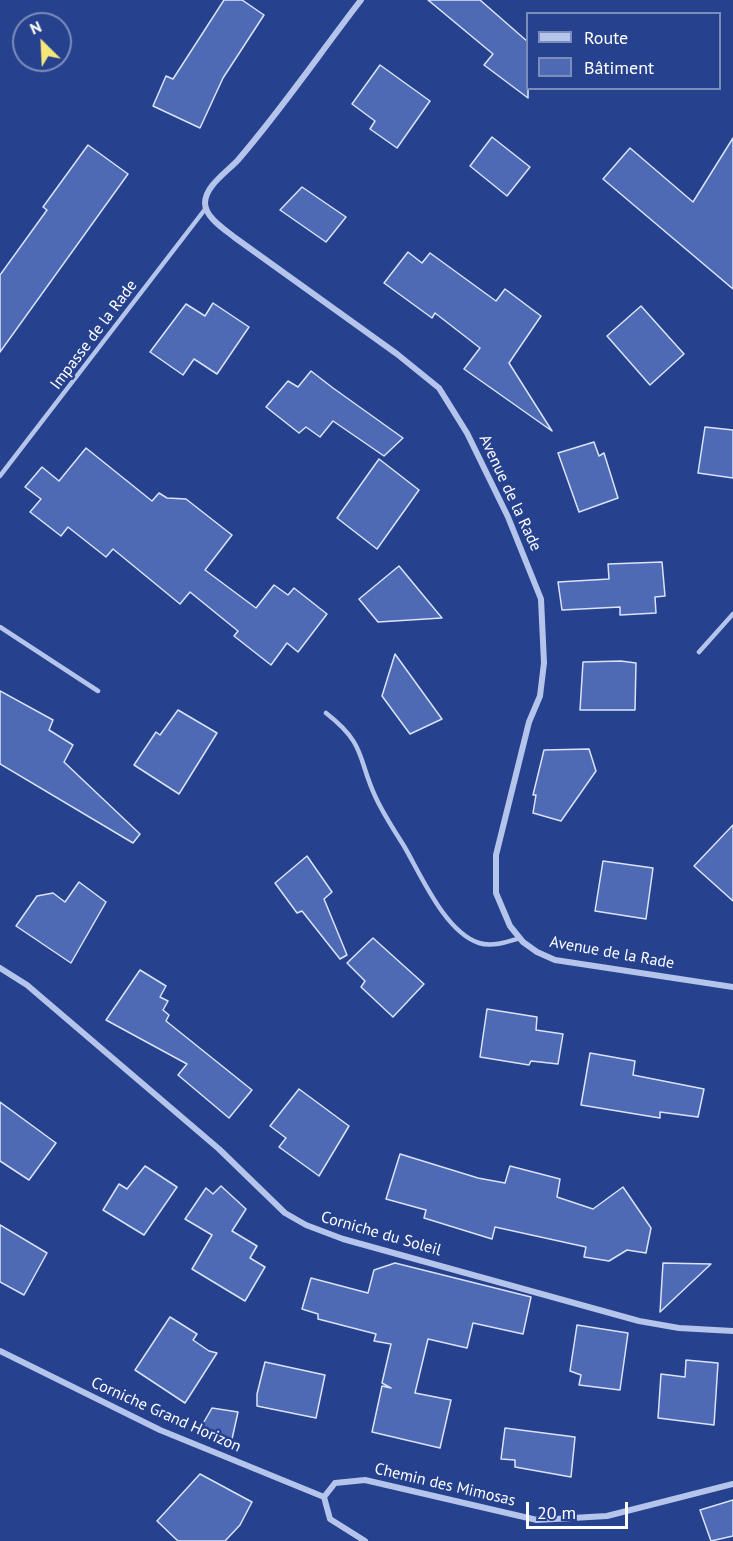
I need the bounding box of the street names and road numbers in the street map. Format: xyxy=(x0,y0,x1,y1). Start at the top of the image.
street label: Impasse de la Rade xyxy=(47,276,141,394)
street label: Avenue de la Rade xyxy=(475,432,545,554)
street label: Avenue de la Rade xyxy=(548,933,676,973)
street label: Corniche du Soleil xyxy=(319,1208,443,1260)
street label: Corniche Grand Horizon xyxy=(88,1373,244,1457)
street label: Chemin des Mimosas xyxy=(373,1459,517,1511)

